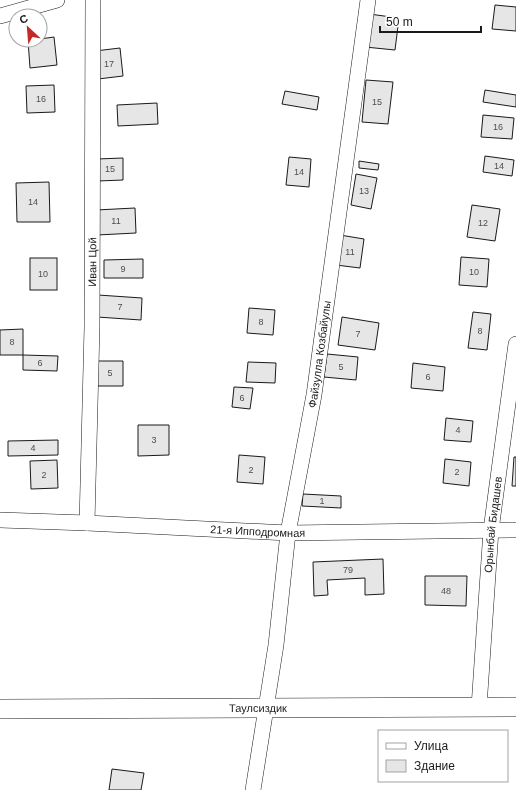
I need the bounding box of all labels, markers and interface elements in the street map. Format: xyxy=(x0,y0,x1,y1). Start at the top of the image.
north arrow xyxy=(8,8,48,48)
scale bar xyxy=(380,8,481,34)
text: С xyxy=(17,12,30,26)
text: 50 m xyxy=(386,15,413,29)
house number: 17 xyxy=(104,59,114,69)
house number: 16 xyxy=(36,94,46,104)
house number: 15 xyxy=(372,97,382,107)
house number: 16 xyxy=(493,122,503,132)
house number: 14 xyxy=(494,161,504,171)
house number: 15 xyxy=(105,164,115,174)
house number: 14 xyxy=(294,167,304,177)
house number: 13 xyxy=(359,186,369,196)
house number: 14 xyxy=(28,197,38,207)
house number: 11 xyxy=(111,216,121,226)
house number: 12 xyxy=(478,218,488,228)
street label: Иван Цой xyxy=(86,237,98,287)
house number: 11 xyxy=(345,247,355,257)
house number: 9 xyxy=(120,264,126,274)
house number: 10 xyxy=(469,267,479,277)
house number: 10 xyxy=(38,269,48,279)
street label: Файзулла Козбайулы xyxy=(306,300,333,409)
house number: 7 xyxy=(117,302,123,312)
house number: 8 xyxy=(258,317,264,327)
house number: 8 xyxy=(477,326,483,336)
house number: 7 xyxy=(355,329,361,339)
house number: 8 xyxy=(9,337,15,347)
house number: 6 xyxy=(37,358,43,368)
house number: 5 xyxy=(338,362,344,372)
house number: 5 xyxy=(107,368,113,378)
house number: 6 xyxy=(425,372,431,382)
house number: 6 xyxy=(239,393,245,403)
house number: 4 xyxy=(455,425,461,435)
house number: 3 xyxy=(151,435,157,445)
house number: 4 xyxy=(30,443,36,453)
house number: 2 xyxy=(248,465,254,475)
house number: 2 xyxy=(454,467,460,477)
house number: 2 xyxy=(41,470,47,480)
street label: Орынбай Бидашев xyxy=(482,476,504,573)
house number: 1 xyxy=(319,496,325,506)
street label: 21-я Ипподромная xyxy=(210,523,305,539)
house number: 79 xyxy=(343,565,353,575)
house number: 48 xyxy=(441,586,451,596)
street label: Таулсиздик xyxy=(229,702,287,714)
legend xyxy=(378,730,508,782)
text: Улица xyxy=(414,739,448,753)
text: Здание xyxy=(414,759,455,773)

